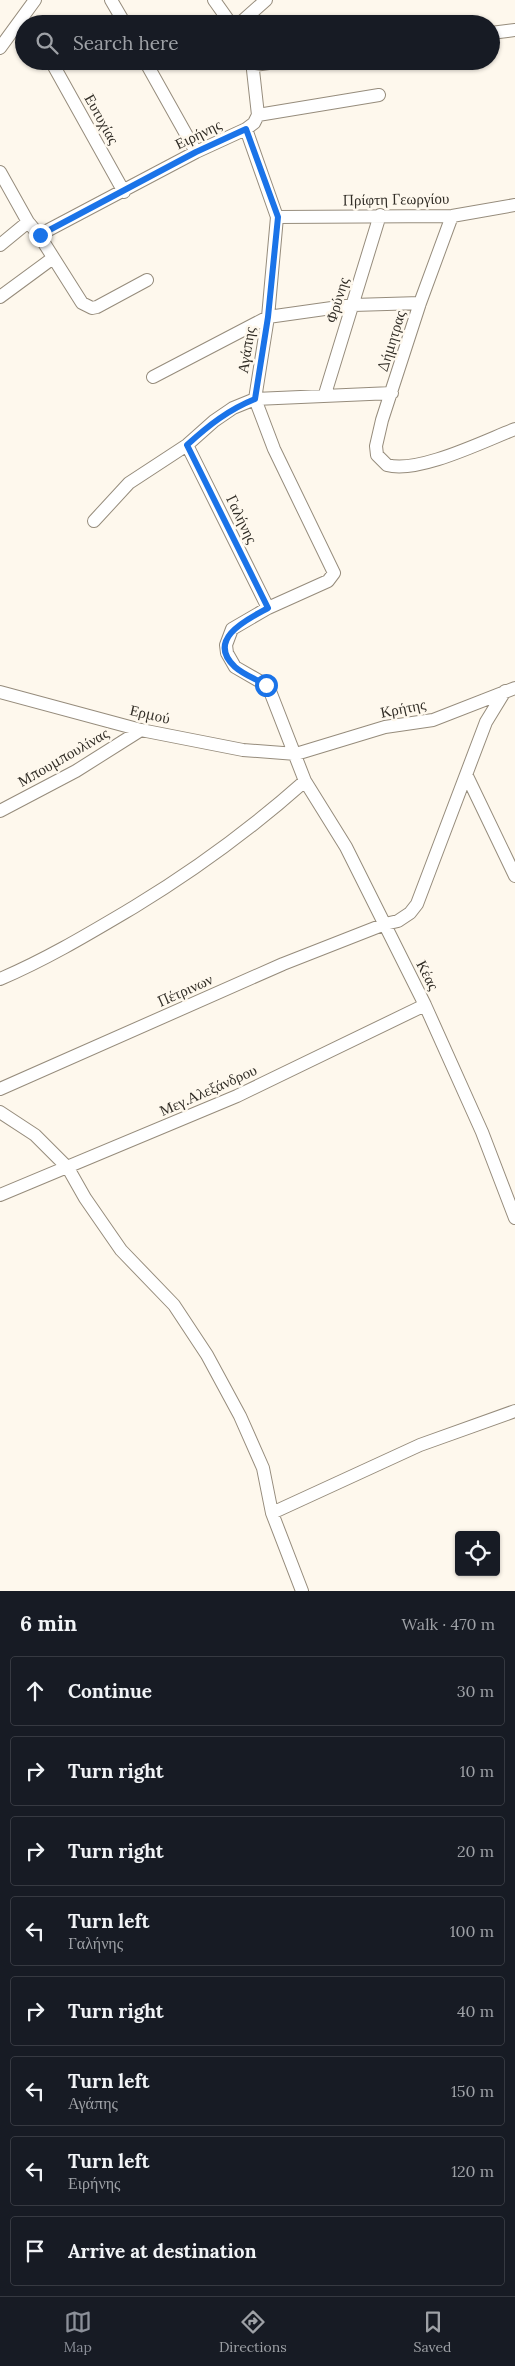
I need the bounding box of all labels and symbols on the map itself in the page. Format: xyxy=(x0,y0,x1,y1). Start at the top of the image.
street label: Ευτυχίας xyxy=(80,91,124,148)
street label: Ειρήνης xyxy=(172,115,224,153)
street label: Πρίφτη Γεωργίου xyxy=(342,189,450,209)
route end xyxy=(29,224,52,247)
street label: Φρύνης xyxy=(321,275,353,325)
street label: Δήμητρας xyxy=(373,308,409,374)
street label: Αγάπης xyxy=(233,325,259,375)
street label: Γαλήνης xyxy=(222,492,262,546)
route start xyxy=(255,674,278,697)
street label: Κρήτης xyxy=(379,694,427,722)
street label: Ερμού xyxy=(128,700,172,728)
street label: Μπουμπουλίνας xyxy=(14,723,112,791)
street label: Κέας xyxy=(413,957,444,993)
street label: Πέτρινων xyxy=(154,969,216,1011)
street label: Μεγ.Αλεξάνδρου xyxy=(156,1060,260,1120)

